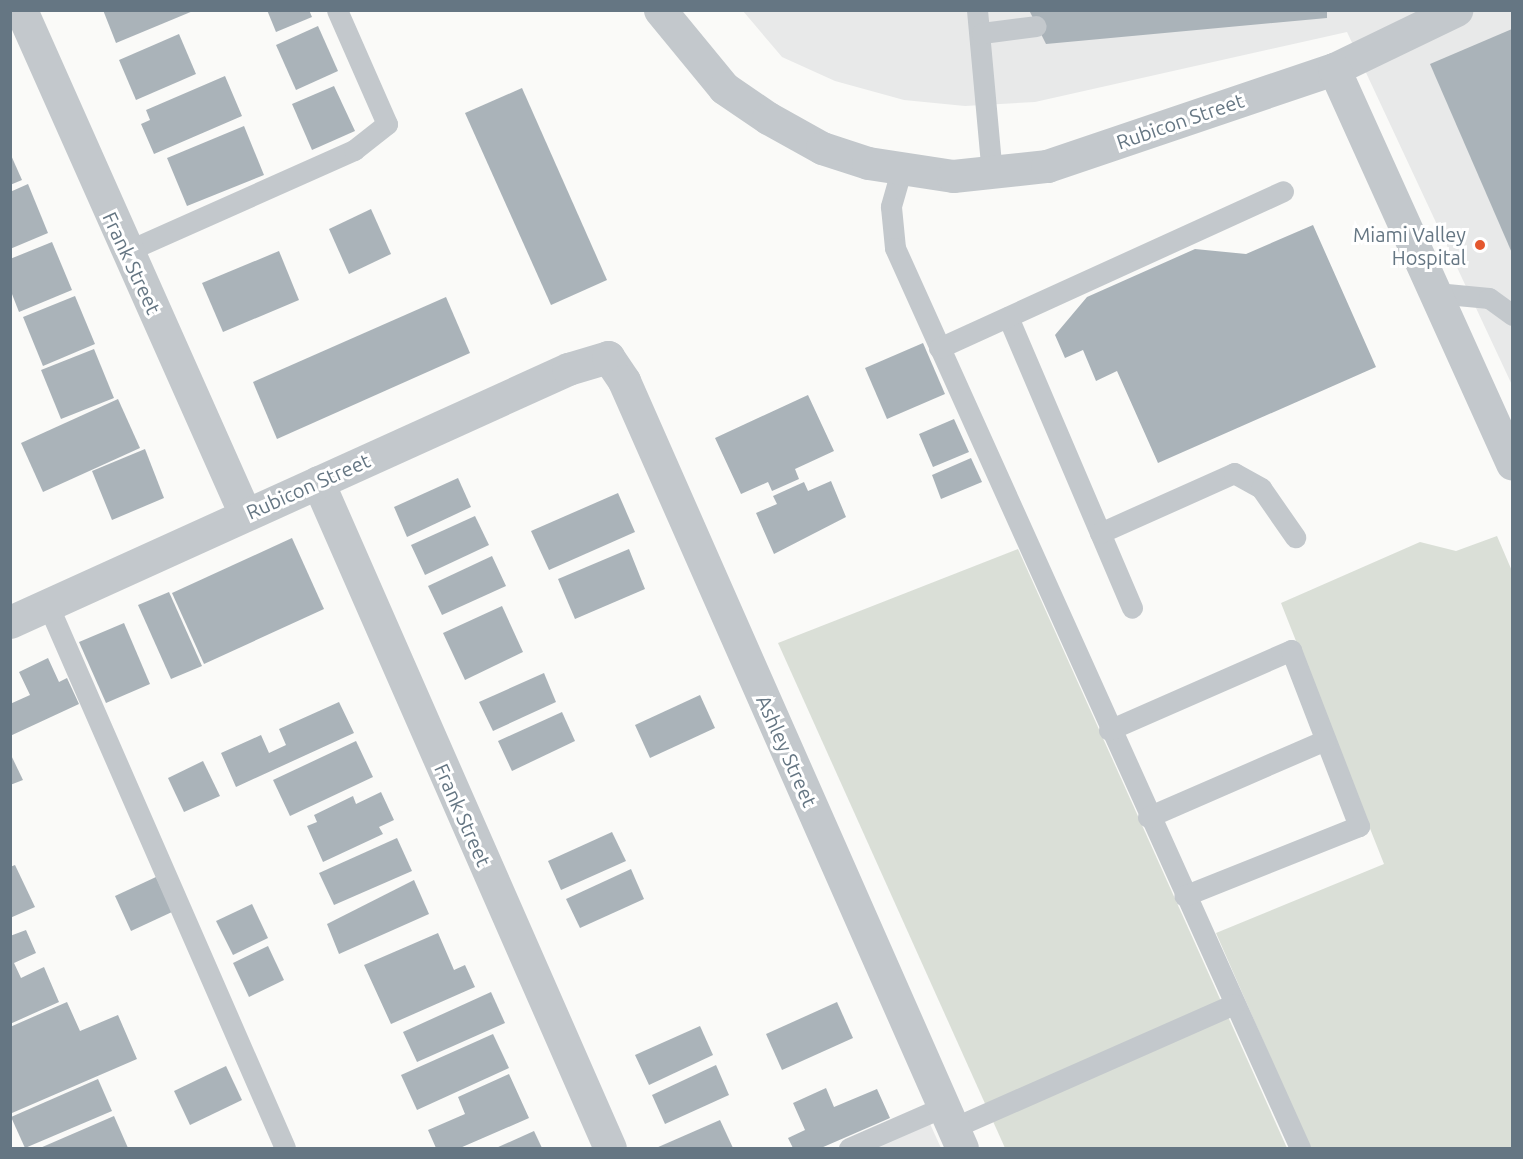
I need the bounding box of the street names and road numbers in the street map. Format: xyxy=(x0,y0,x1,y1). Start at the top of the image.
street label: Rubicon Street xyxy=(1113,88,1247,154)
street label: Frank Street xyxy=(98,208,166,318)
street label: Rubicon Street xyxy=(242,448,374,524)
street label: Ashley Street xyxy=(752,691,822,811)
street label: Frank Street xyxy=(430,760,496,870)

